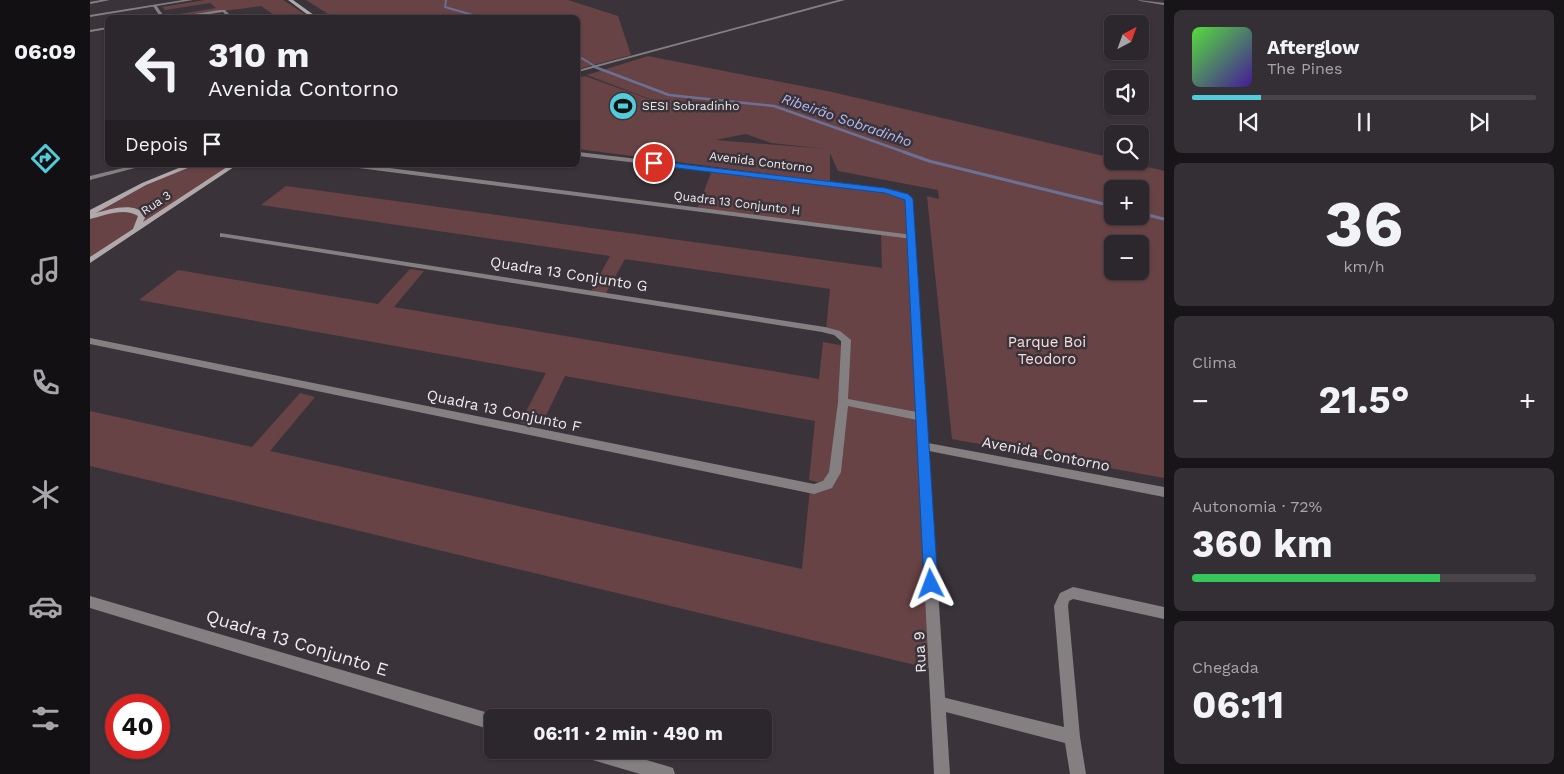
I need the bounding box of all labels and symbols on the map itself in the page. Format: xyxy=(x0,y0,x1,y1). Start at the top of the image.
north arrow xyxy=(1104,15,1149,60)
water label: Ribeirão Sobradinho xyxy=(780,90,914,150)
sports icon: SESI Sobradinho xyxy=(608,91,638,121)
place label: SESI Sobradinho xyxy=(642,99,739,113)
pin xyxy=(633,142,675,184)
street label: Avenida Contorno xyxy=(709,149,813,175)
street label: Rua 3 xyxy=(138,188,174,218)
street label: Quadra 13 Conjunto H xyxy=(673,188,801,218)
street label: Quadra 13 Conjunto G xyxy=(489,253,649,295)
park label: Parque Boi Teodoro xyxy=(1008,333,1086,368)
street label: Quadra 13 Conjunto F xyxy=(425,386,583,436)
street label: Avenida Contorno xyxy=(980,433,1112,475)
position arrow xyxy=(904,557,956,609)
street label: Quadra 13 Conjunto E xyxy=(203,605,391,680)
street label: Rua 9 xyxy=(910,631,930,673)
speed limit sign: 40 xyxy=(105,694,170,759)

